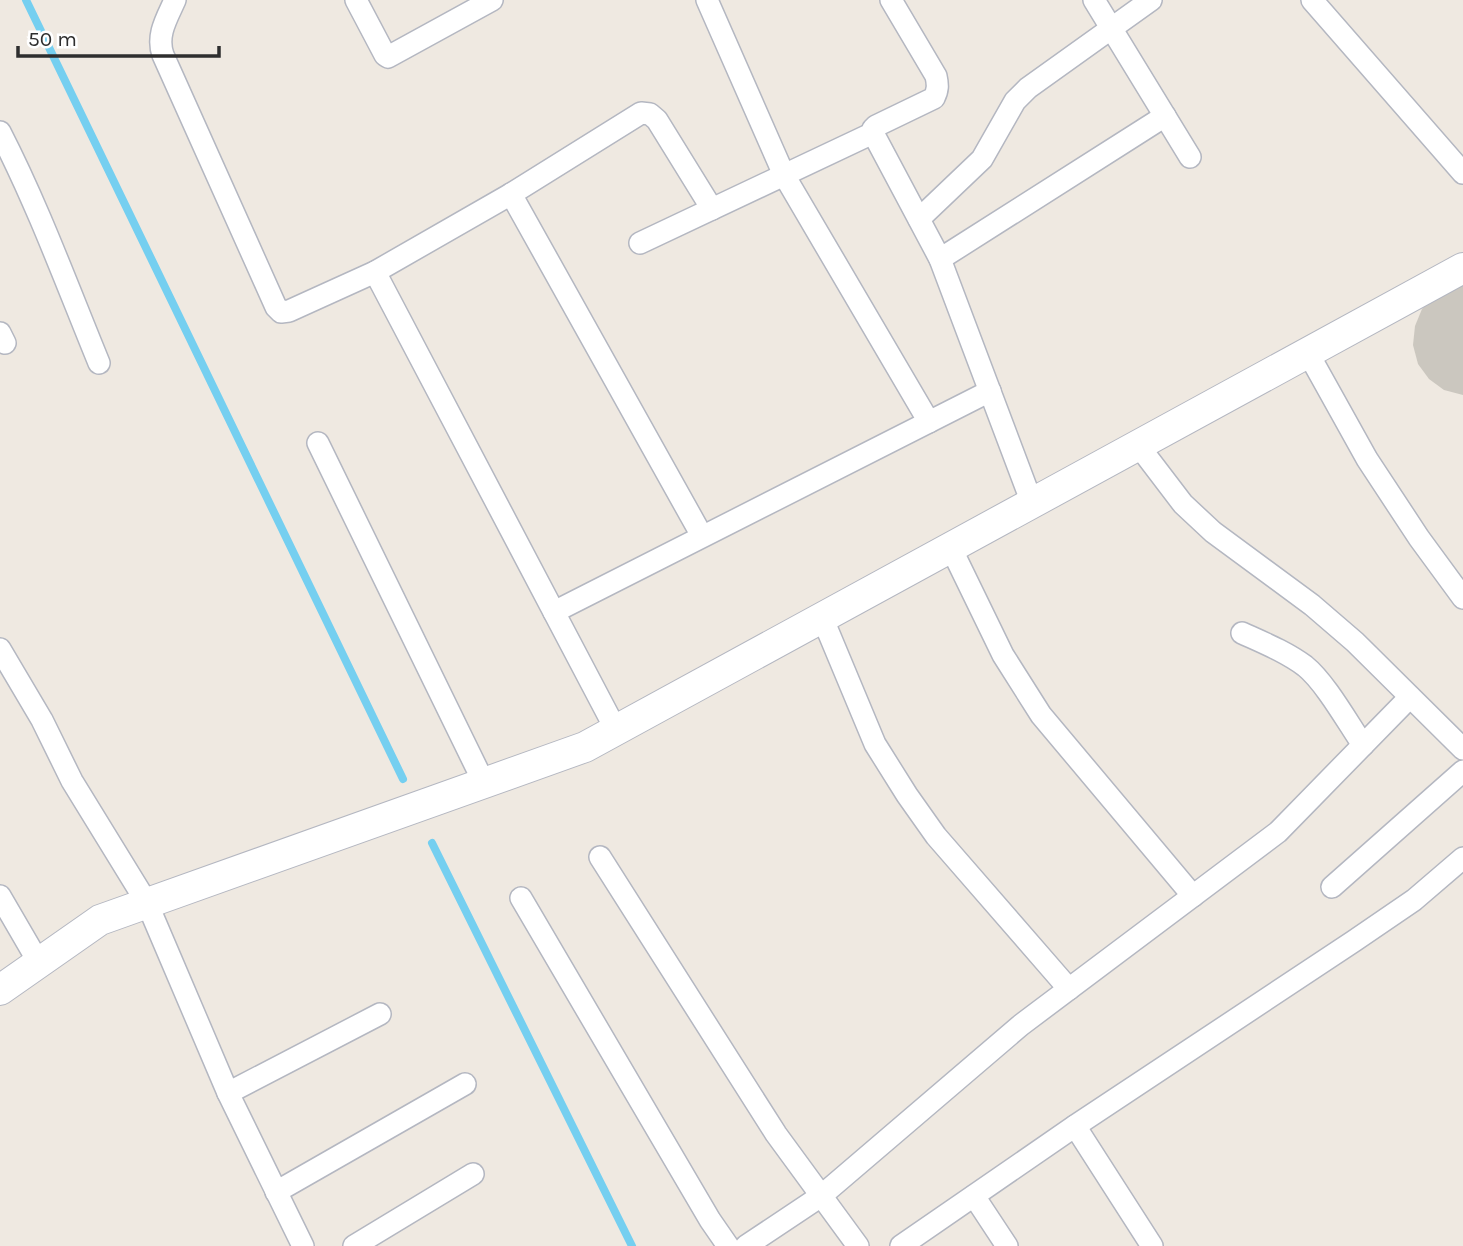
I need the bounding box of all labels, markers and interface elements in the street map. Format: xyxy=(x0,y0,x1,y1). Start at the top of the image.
scale bar xyxy=(18,14,219,58)
text: 50 m xyxy=(28,27,77,51)

